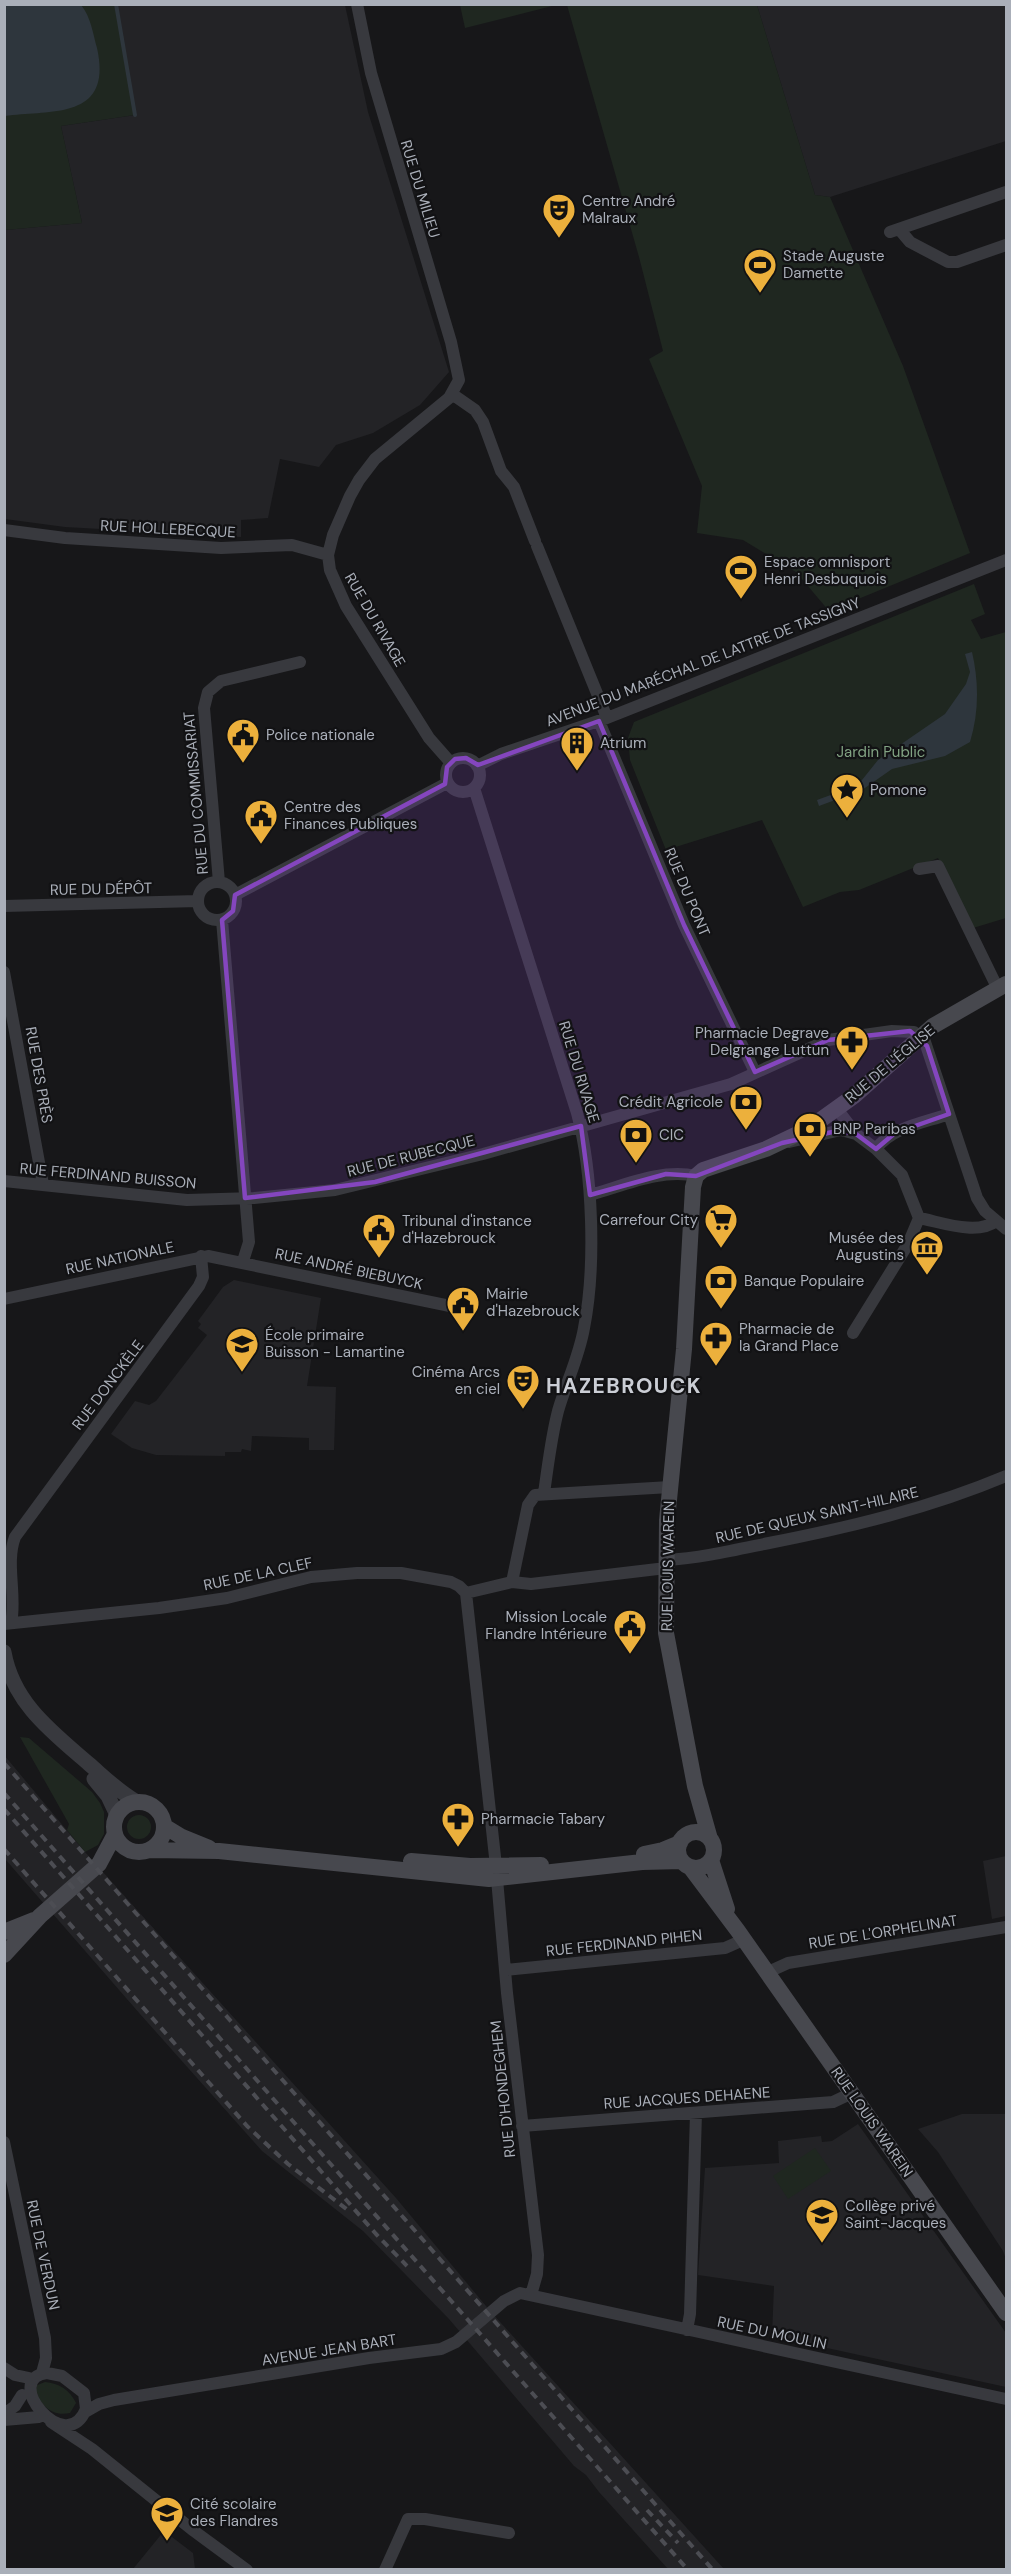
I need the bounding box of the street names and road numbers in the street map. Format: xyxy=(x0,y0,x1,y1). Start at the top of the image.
street label: RUE DU MILIEU xyxy=(396,138,444,240)
street label: RUE HOLLEBECQUE xyxy=(100,515,236,543)
street label: RUE DU RIVAGE xyxy=(340,569,410,671)
street label: AVENUE DU MARÉCHAL DE LATTRE DE TASSIGNY xyxy=(543,592,864,731)
street label: RUE DU COMMISSARIAT xyxy=(179,711,213,875)
street label: RUE DU PONT xyxy=(659,845,715,939)
street label: RUE DU DÉPÔT xyxy=(50,878,152,900)
street label: RUE DU RIVAGE xyxy=(554,1019,604,1125)
street label: RUE DE L'ÉGLISE xyxy=(841,1020,939,1108)
street label: RUE DES PRÈS xyxy=(21,1025,57,1125)
street label: RUE DE RUBECQUE xyxy=(345,1130,477,1182)
street label: RUE FERDINAND BUISSON xyxy=(19,1158,197,1194)
street label: RUE NATIONALE xyxy=(64,1237,176,1279)
street label: RUE ANDRÉ BIEBUYCK xyxy=(273,1244,425,1294)
street label: RUE DONCKÈLE xyxy=(68,1336,148,1434)
street label: RUE DE QUEUX SAINT-HILAIRE xyxy=(714,1482,920,1548)
street label: RUE LOUIS WAREIN xyxy=(657,1501,679,1631)
street label: RUE DE LA CLEF xyxy=(202,1553,314,1595)
street label: RUE DE L'ORPHELINAT xyxy=(807,1910,959,1954)
street label: RUE FERDINAND PIHEN xyxy=(545,1925,703,1961)
street label: RUE D'HONDEGHEM xyxy=(486,2020,520,2158)
street label: RUE LOUIS WAREIN xyxy=(826,2063,918,2181)
street label: RUE JACQUES DEHAENE xyxy=(603,2082,771,2114)
street label: RUE DE VERDUN xyxy=(22,2198,64,2312)
street label: RUE DU MOULIN xyxy=(716,2312,828,2354)
street label: AVENUE JEAN BART xyxy=(260,2329,398,2371)

